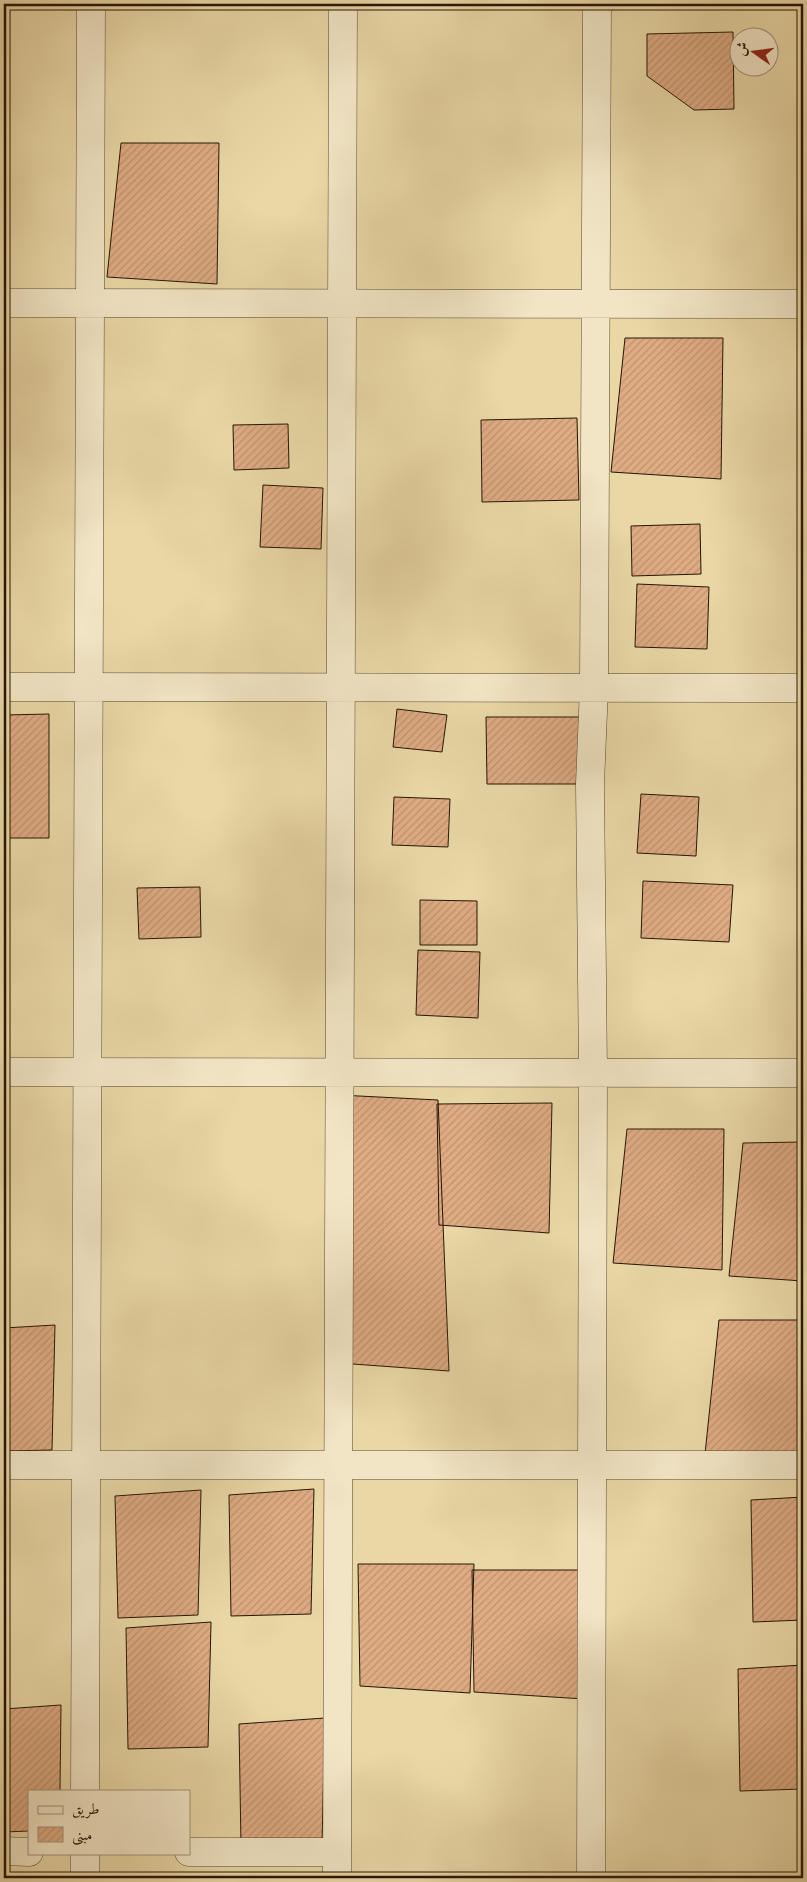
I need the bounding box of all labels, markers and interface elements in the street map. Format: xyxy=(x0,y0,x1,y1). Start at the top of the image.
north arrow xyxy=(730,28,780,78)
text: ش xyxy=(731,40,752,58)
legend xyxy=(28,1790,190,1854)
text: طريق xyxy=(72,1799,99,1819)
text: مبنى xyxy=(72,1825,92,1846)

